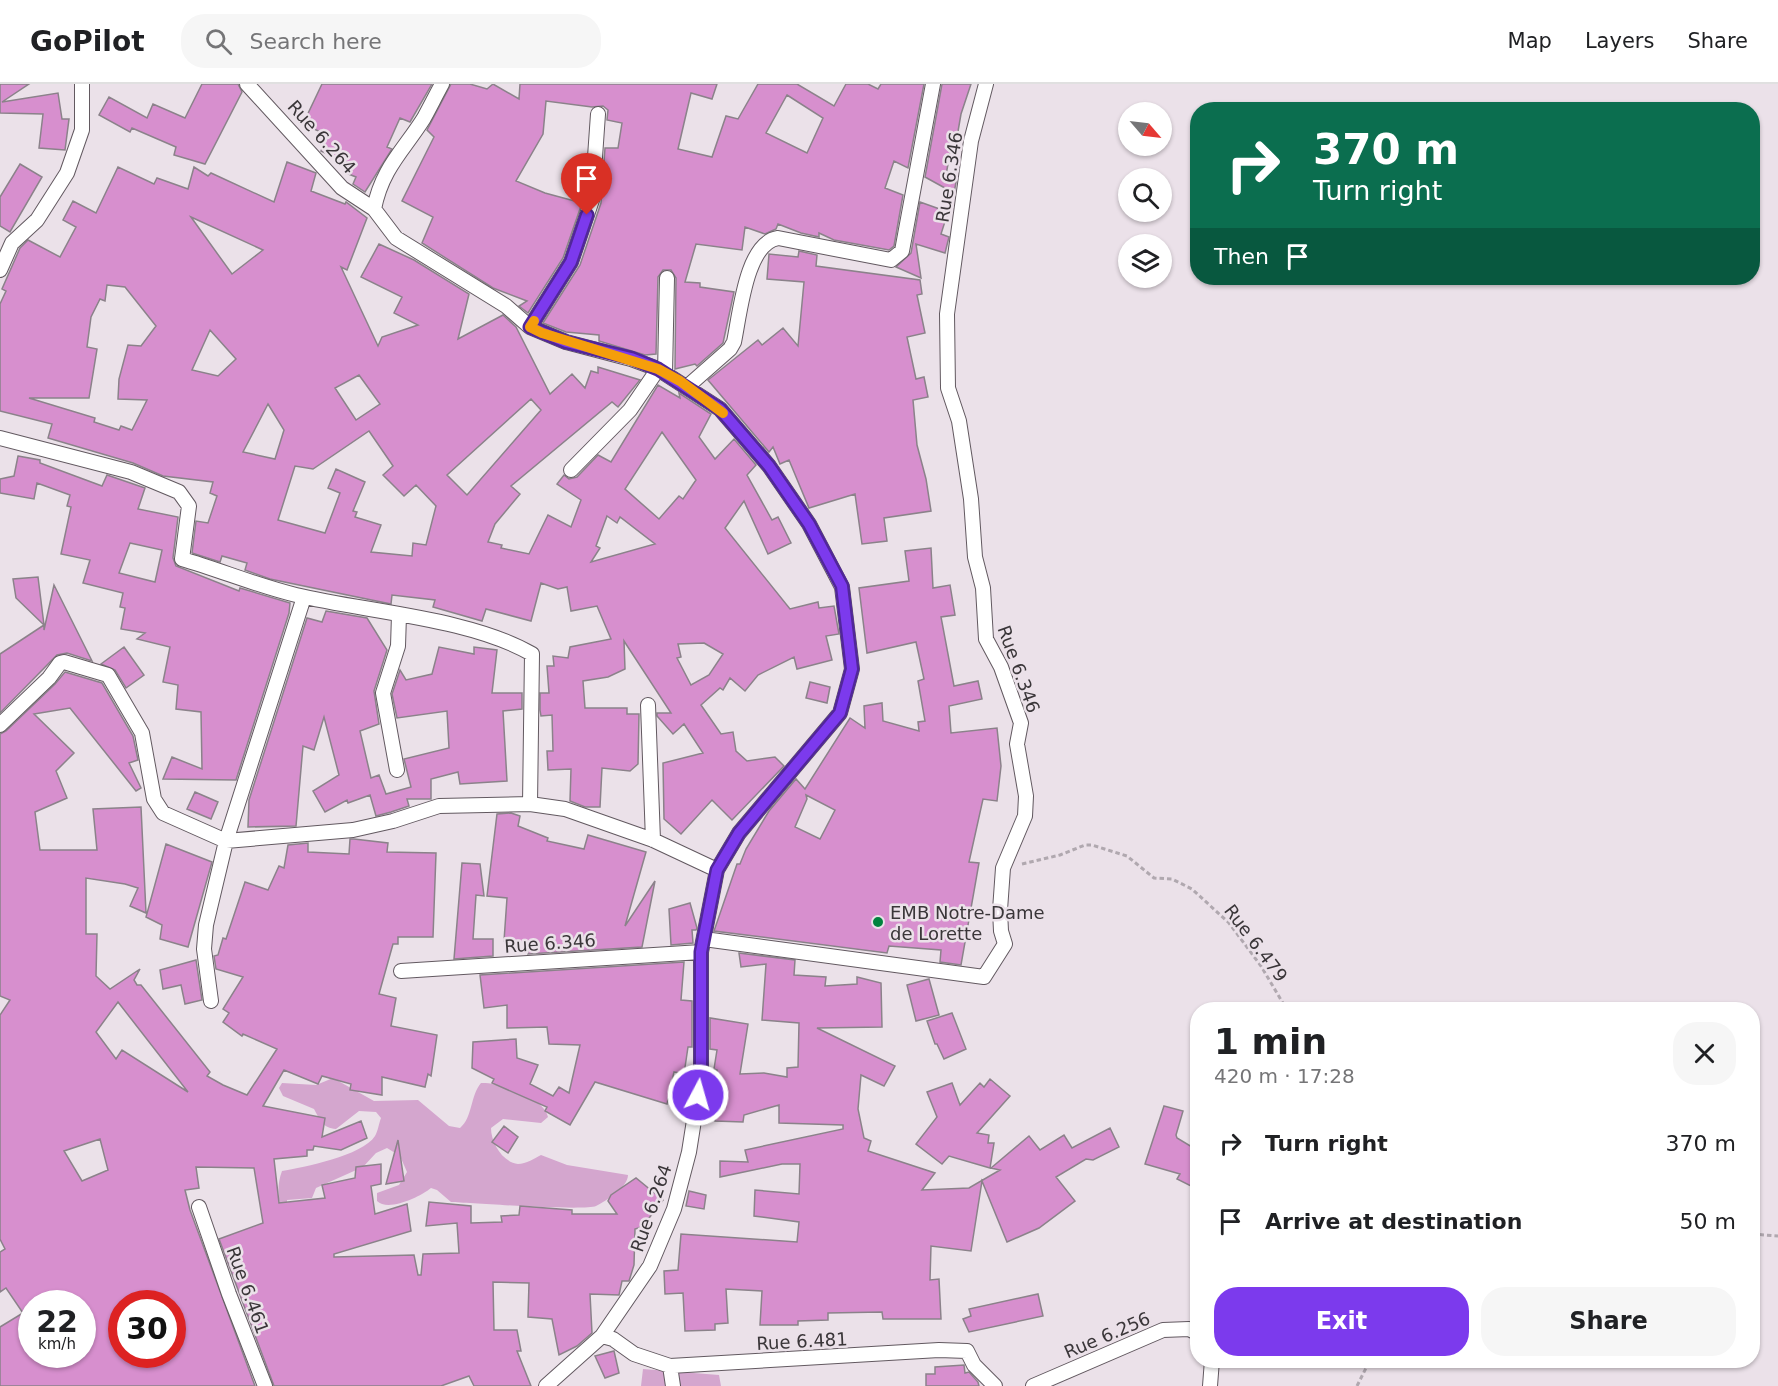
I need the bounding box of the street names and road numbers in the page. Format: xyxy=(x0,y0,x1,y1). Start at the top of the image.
street label: Rue 6.264 xyxy=(284,96,360,178)
street label: Rue 6.346 xyxy=(931,130,967,224)
street label: Rue 6.346 xyxy=(993,622,1045,716)
street label: Rue 6.479 xyxy=(1220,900,1292,986)
street label: Rue 6.346 xyxy=(504,929,596,957)
street label: Rue 6.264 xyxy=(626,1161,676,1255)
street label: Rue 6.461 xyxy=(222,1243,274,1337)
street label: Rue 6.256 xyxy=(1061,1307,1153,1363)
street label: Rue 6.481 xyxy=(756,1328,848,1354)

